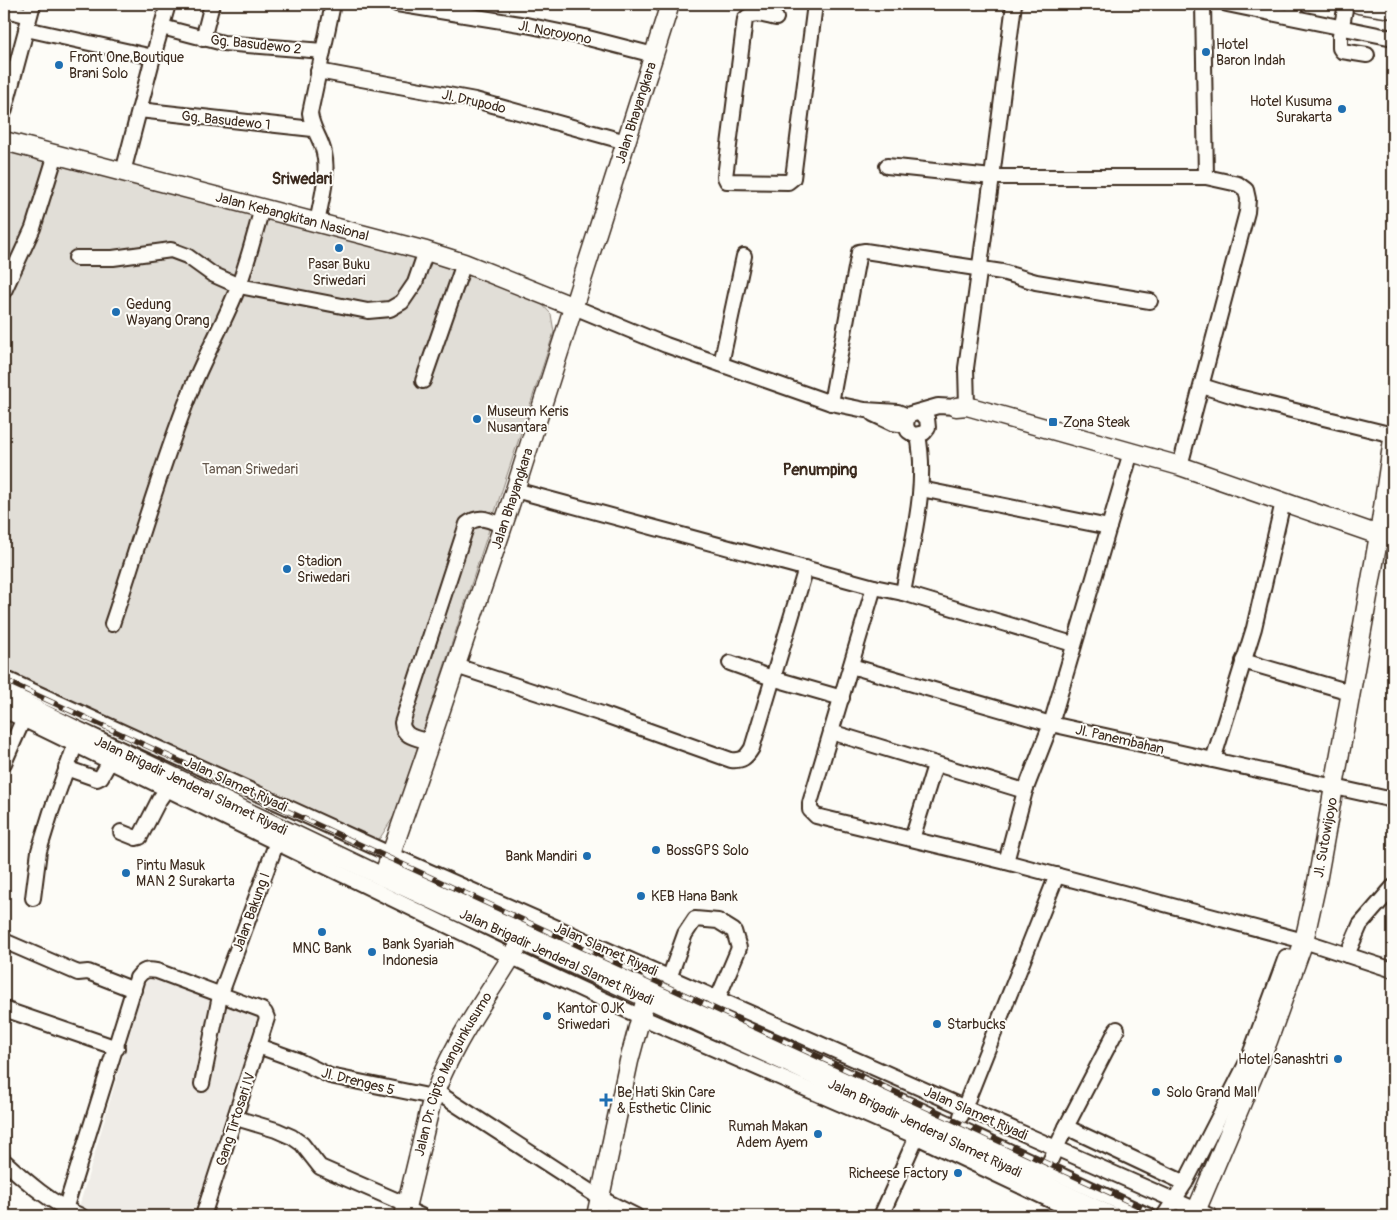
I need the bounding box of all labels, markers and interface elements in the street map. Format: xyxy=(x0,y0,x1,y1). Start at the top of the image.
street label: Jl. Noroyono xyxy=(517,17,594,48)
street label: Gg. Basudewo 2 xyxy=(209,31,303,58)
place label: Hotel Baron Indah xyxy=(1216,36,1285,69)
marker: Hotel Baron Indah xyxy=(1200,46,1212,58)
place label: Front One Boutique Brani Solo xyxy=(69,49,184,82)
marker: Front One Boutique Brani Solo xyxy=(53,59,65,71)
street label: Jalan Bhayangkara xyxy=(612,60,660,166)
street label: Jl. Drupodo xyxy=(440,86,508,117)
place label: Hotel Kusuma Surakarta xyxy=(1250,93,1332,126)
marker: Hotel Kusuma Surakarta xyxy=(1336,103,1348,115)
street label: Gg. Basudewo 1 xyxy=(181,107,271,134)
district label: Sriwedari xyxy=(272,169,332,189)
street label: Jalan Kebangkitan Nasional xyxy=(214,189,371,245)
marker: Pasar Buku Sriwedari xyxy=(333,242,345,254)
place label: Pasar Buku Sriwedari xyxy=(308,256,370,289)
place label: Gedung Wayang Orang xyxy=(126,296,209,329)
marker: Gedung Wayang Orang xyxy=(110,306,122,318)
place label: Museum Keris Nusantara xyxy=(487,403,569,436)
marker: Museum Keris Nusantara xyxy=(471,413,483,425)
place label: Zona Steak xyxy=(1063,414,1130,431)
marker: Zona Steak xyxy=(1047,416,1059,428)
street label: Jalan Bhayangkara xyxy=(488,446,537,551)
district label: Penumping xyxy=(783,460,857,480)
park label: Taman Sriwedari xyxy=(202,461,298,478)
place label: Stadion Sriwedari xyxy=(297,553,350,586)
marker: Stadion Sriwedari xyxy=(281,563,293,575)
street label: Jl. Panembahan xyxy=(1074,721,1166,758)
street label: Jalan Brigadir Jenderal Slamet Riyadi xyxy=(92,732,290,839)
street label: Jalan Slamet Riyadi xyxy=(181,753,291,816)
street label: Jl. Sutowijoyo xyxy=(1310,796,1341,879)
place label: BossGPS Solo xyxy=(666,842,749,859)
marker: BossGPS Solo xyxy=(650,844,662,856)
place label: Bank Mandiri xyxy=(505,848,578,865)
marker: Bank Mandiri xyxy=(581,850,593,862)
place label: Pintu Masuk MAN 2 Surakarta xyxy=(136,857,235,890)
marker: Pintu Masuk MAN 2 Surakarta xyxy=(120,867,132,879)
street label: Jalan Bakung I xyxy=(229,870,274,954)
place label: KEB Hana Bank xyxy=(651,888,738,905)
marker: KEB Hana Bank xyxy=(635,890,647,902)
street label: Jalan Brigadir Jenderal Slamet Riyadi xyxy=(457,905,657,1009)
street label: Jalan Slamet Riyadi xyxy=(551,919,661,980)
marker: MNC Bank xyxy=(316,926,328,938)
place label: Bank Syariah Indonesia xyxy=(382,936,454,969)
place label: MNC Bank xyxy=(293,940,352,957)
marker: Bank Syariah Indonesia xyxy=(366,946,378,958)
street label: Jalan Dr. Cipto Mangunkusumo xyxy=(411,989,496,1158)
place label: Kantor OJK Sriwedari xyxy=(557,1000,625,1033)
marker: Kantor OJK Sriwedari xyxy=(541,1010,553,1022)
place label: Starbucks xyxy=(947,1016,1006,1033)
marker: Starbucks xyxy=(931,1018,943,1030)
place label: Hotel Sanashtri xyxy=(1238,1051,1329,1068)
marker: Hotel Sanashtri xyxy=(1332,1053,1344,1065)
street label: Jl. Drenges 5 xyxy=(319,1064,396,1099)
street label: Gang Tirtosari IV xyxy=(212,1070,259,1168)
street label: Jalan Brigadir Jenderal Slamet Riyadi xyxy=(825,1075,1024,1181)
street label: Jalan Slamet Riyadi xyxy=(921,1083,1031,1144)
place label: Be Hati Skin Care & Esthetic Clinic xyxy=(617,1084,715,1117)
place label: Solo Grand Mall xyxy=(1166,1084,1257,1101)
marker: Solo Grand Mall xyxy=(1150,1086,1162,1098)
marker: Be Hati Skin Care & Esthetic Clinic xyxy=(599,1093,613,1107)
place label: Rumah Makan Adem Ayem xyxy=(728,1118,808,1151)
marker: Rumah Makan Adem Ayem xyxy=(812,1128,824,1140)
place label: Richeese Factory xyxy=(848,1165,948,1182)
marker: Richeese Factory xyxy=(952,1167,964,1179)

